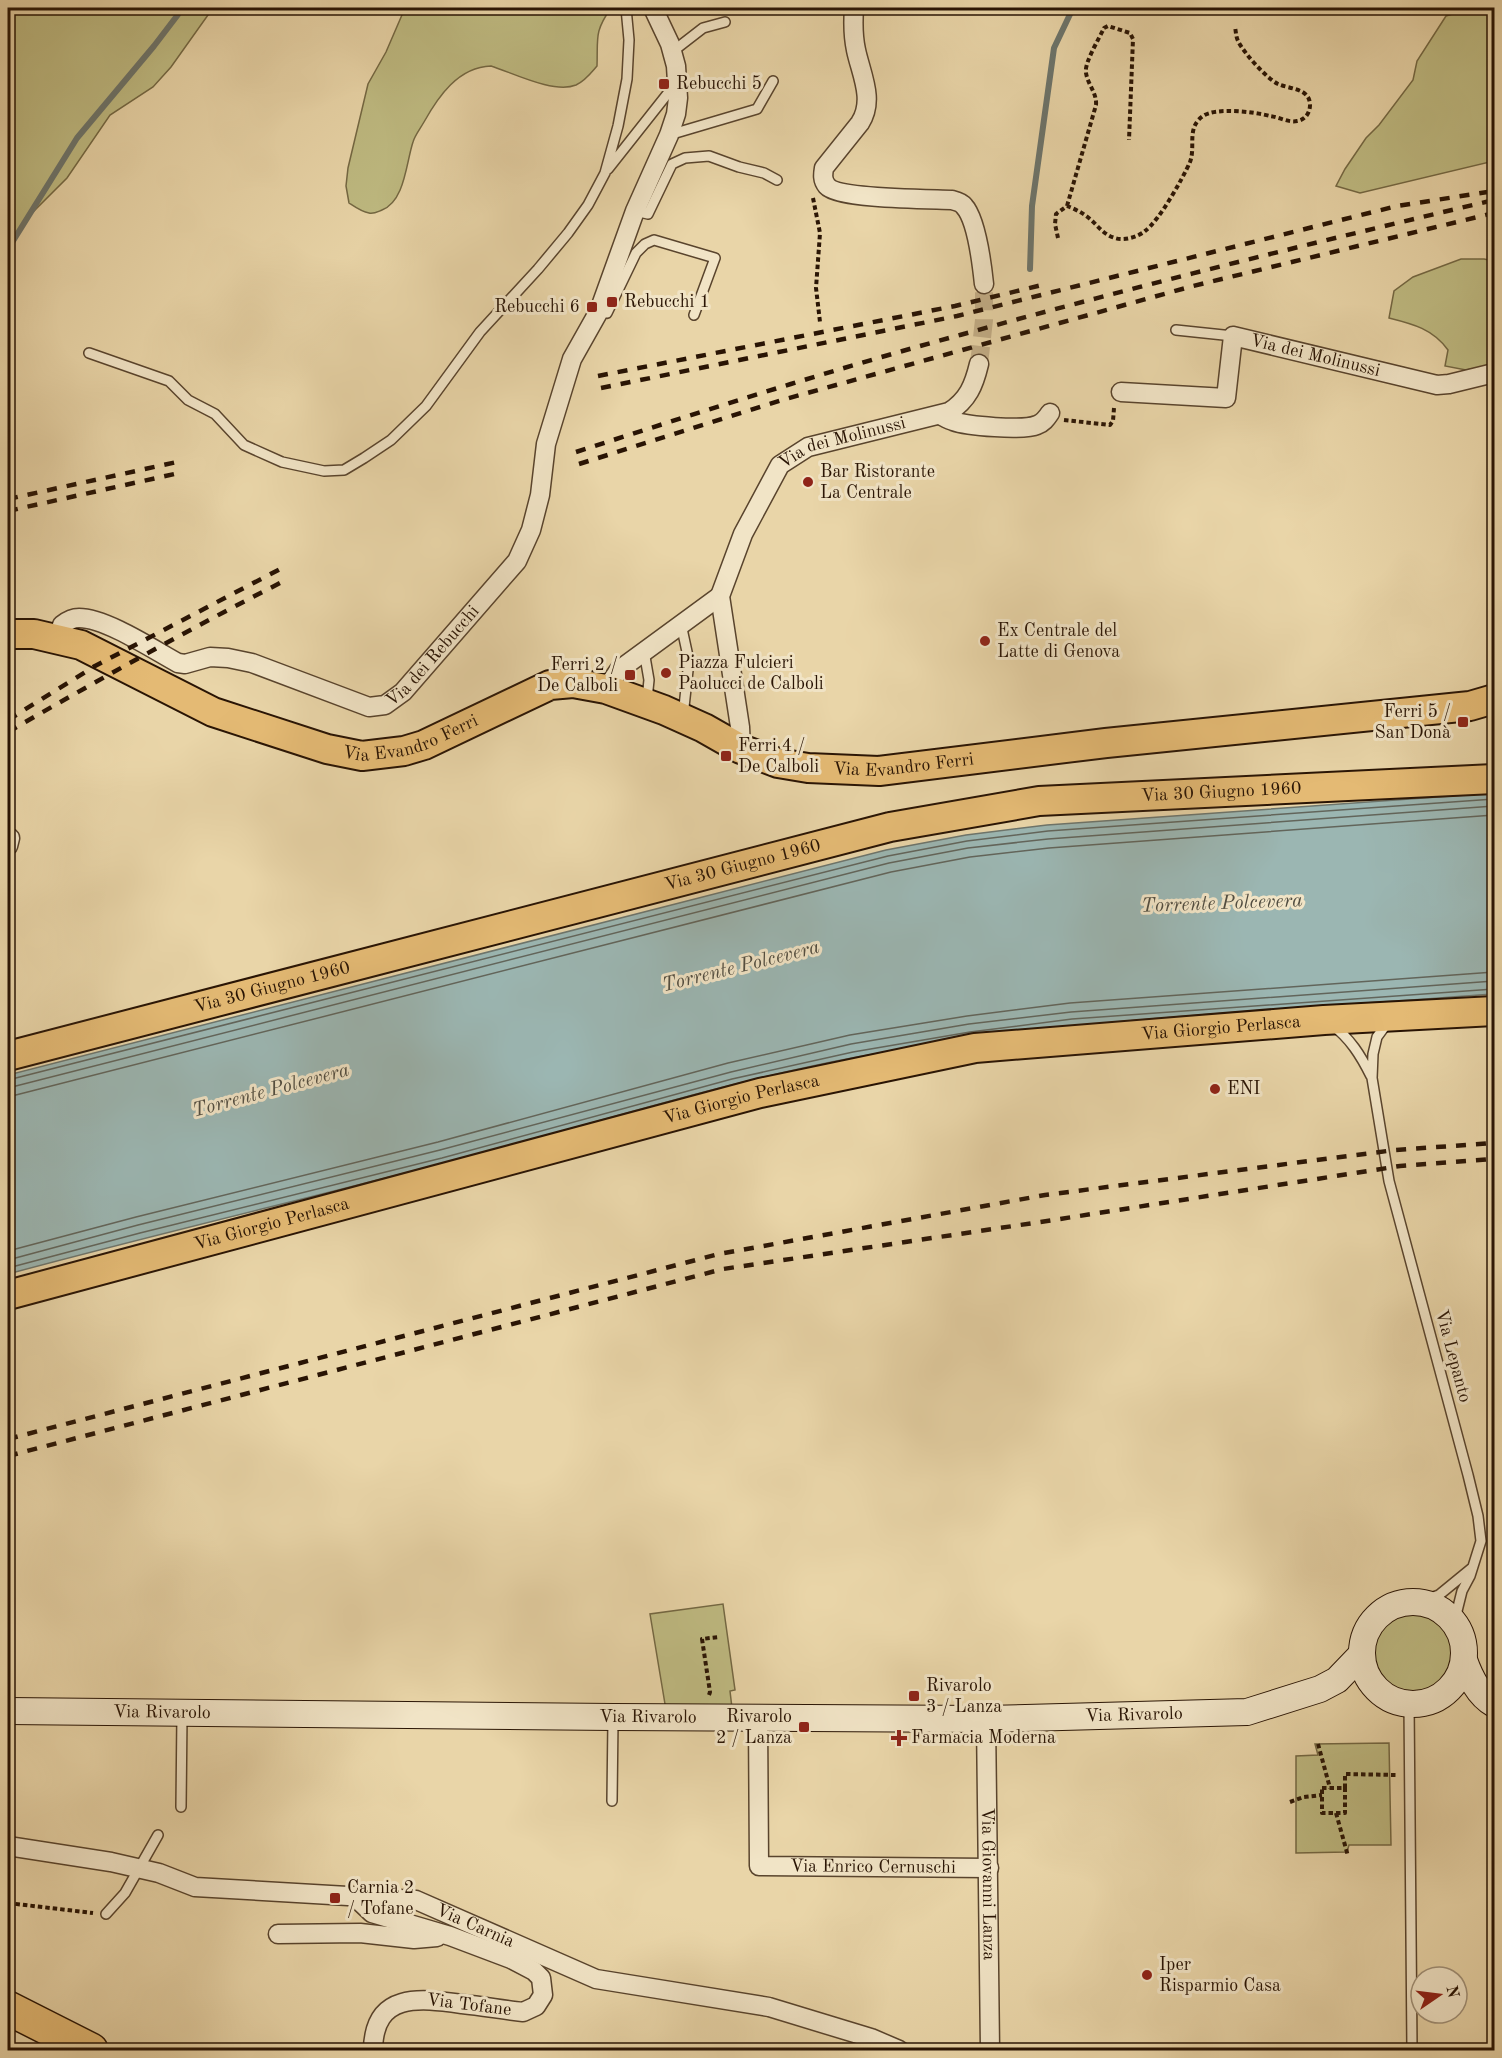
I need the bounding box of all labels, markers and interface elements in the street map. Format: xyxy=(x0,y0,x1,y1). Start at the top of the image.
place label: Rebucchi 5 xyxy=(676,75,762,93)
marker: Rebucchi 5 xyxy=(657,77,671,91)
place label: Rebucchi 1 xyxy=(624,293,710,311)
marker: Rebucchi 1 xyxy=(605,295,619,309)
place label: Rebucchi 6 xyxy=(494,298,580,316)
marker: Rebucchi 6 xyxy=(585,300,599,314)
street label: Via dei Molinussi xyxy=(1248,331,1382,380)
street label: Via dei Molinussi xyxy=(776,414,908,472)
place label: Bar Ristorante La Centrale xyxy=(820,463,935,502)
marker: Bar Ristorante La Centrale xyxy=(801,475,815,489)
street label: Via dei Rebucchi xyxy=(383,602,483,710)
place label: Ex Centrale del Latte di Genova xyxy=(997,622,1120,661)
marker: Ex Centrale del Latte di Genova xyxy=(978,634,992,648)
place label: Piazza Fulcieri Paolucci de Calboli xyxy=(678,654,824,693)
place label: Ferri 2 / De Calboli xyxy=(537,656,618,695)
marker: Piazza Fulcieri Paolucci de Calboli xyxy=(659,666,673,680)
marker: Ferri 2 / De Calboli xyxy=(623,668,637,682)
place label: Ferri 5 / San Donà xyxy=(1375,703,1451,742)
street label: Via Evandro Ferri xyxy=(341,712,481,765)
marker: Ferri 5 / San Donà xyxy=(1456,715,1470,729)
place label: Ferri 4 / De Calboli xyxy=(738,737,819,776)
marker: Ferri 4 / De Calboli xyxy=(719,749,733,763)
street label: Via Evandro Ferri xyxy=(833,750,975,780)
street label: Via 30 Giugno 1960 xyxy=(1141,779,1302,805)
street label: Via 30 Giugno 1960 xyxy=(663,836,823,894)
water label: Torrente Polcevera xyxy=(1141,891,1303,917)
water label: Torrente Polcevera xyxy=(660,938,822,996)
street label: Via 30 Giugno 1960 xyxy=(192,958,352,1016)
street label: Via Giorgio Perlasca xyxy=(1140,1013,1301,1044)
water label: Torrente Polcevera xyxy=(190,1060,352,1122)
street label: Via Giorgio Perlasca xyxy=(661,1072,821,1128)
place label: ENI xyxy=(1227,1080,1260,1098)
marker: ENI xyxy=(1208,1082,1222,1096)
street label: Via Giorgio Perlasca xyxy=(192,1195,351,1254)
street label: Via Lepanto xyxy=(1432,1308,1474,1404)
place label: Rivarolo 3 / Lanza xyxy=(926,1677,1002,1716)
marker: Rivarolo 3 / Lanza xyxy=(907,1689,921,1703)
street label: Via Rivarolo xyxy=(113,1703,211,1722)
street label: Via Rivarolo xyxy=(1085,1705,1183,1725)
street label: Via Rivarolo xyxy=(599,1708,697,1726)
place label: Rivarolo 2 / Lanza xyxy=(716,1708,792,1747)
marker: Rivarolo 2 / Lanza xyxy=(797,1720,811,1734)
place label: Farmacia Moderna xyxy=(911,1729,1056,1747)
marker: Farmacia Moderna xyxy=(892,1731,906,1745)
street label: Via Giovanni Lanza xyxy=(978,1808,998,1961)
street label: Via Enrico Cernuschi xyxy=(790,1857,956,1877)
place label: Carnia 2 / Tofane xyxy=(347,1879,414,1918)
marker: Carnia 2 / Tofane xyxy=(328,1891,342,1905)
street label: Via Carnia xyxy=(433,1901,517,1951)
place label: Iper Risparmio Casa xyxy=(1159,1956,1281,1995)
north arrow xyxy=(1409,1965,1469,2025)
marker: Iper Risparmio Casa xyxy=(1140,1968,1154,1982)
text: N xyxy=(1442,1984,1461,2000)
street label: Via Tofane xyxy=(426,1991,512,2019)

